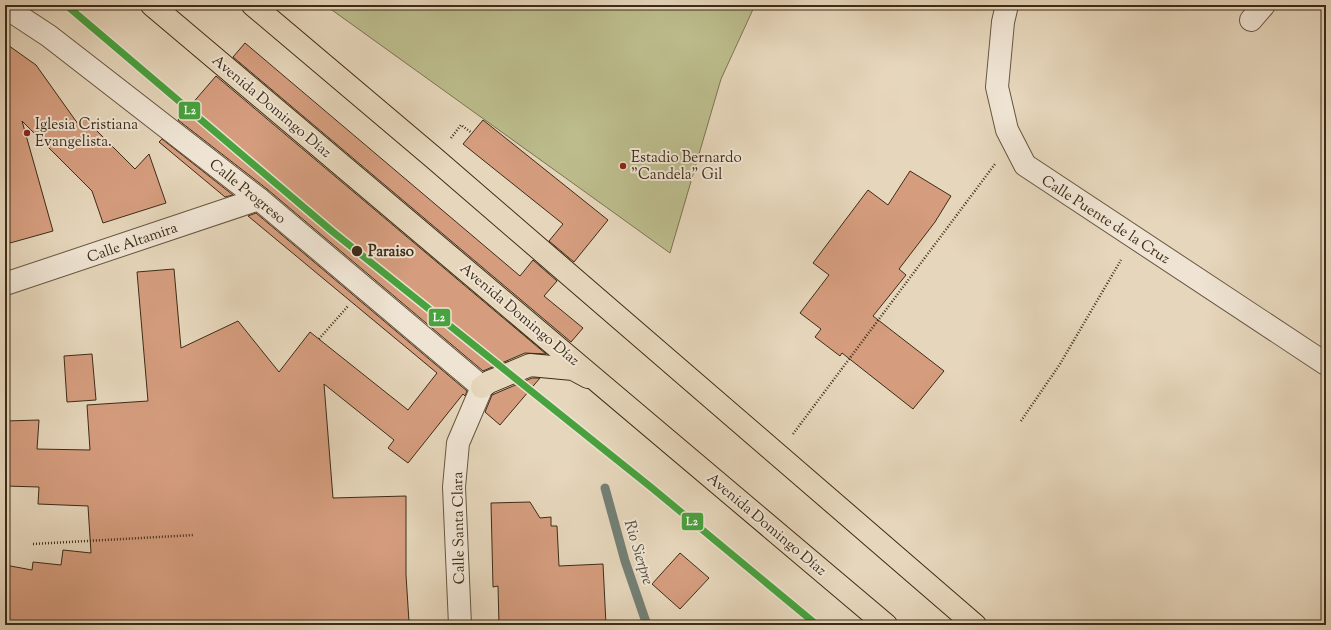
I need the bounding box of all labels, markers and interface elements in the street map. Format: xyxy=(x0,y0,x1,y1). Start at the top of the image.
street label: Avenida Domingo Díaz xyxy=(207,51,336,164)
line badge: L2 xyxy=(178,101,201,120)
text: L2 xyxy=(183,103,197,119)
place label: Iglesia Cristiana Evangelista. xyxy=(35,115,138,153)
marker: Iglesia Cristiana Evangelista. xyxy=(22,128,32,138)
place label: Estadio Bernardo "Candela" Gil xyxy=(631,148,742,186)
street label: Calle Progreso xyxy=(204,155,290,230)
marker: Estadio Bernardo "Candela" Gil xyxy=(618,161,628,171)
street label: Calle Puente de la Cruz xyxy=(1037,171,1174,270)
street label: Calle Altamira xyxy=(84,218,181,269)
place label: Paraiso xyxy=(368,242,414,263)
marker: Paraiso xyxy=(350,244,364,258)
street label: Avenida Domingo Díaz xyxy=(455,259,584,372)
line badge: L2 xyxy=(428,308,451,327)
text: L2 xyxy=(432,310,446,326)
street label: Avenida Domingo Díaz xyxy=(702,469,831,582)
street label: Calle Santa Clara xyxy=(448,471,471,584)
line badge: L2 xyxy=(681,512,704,531)
text: L2 xyxy=(685,514,699,530)
water label: Rio Sierpre xyxy=(617,517,658,588)

